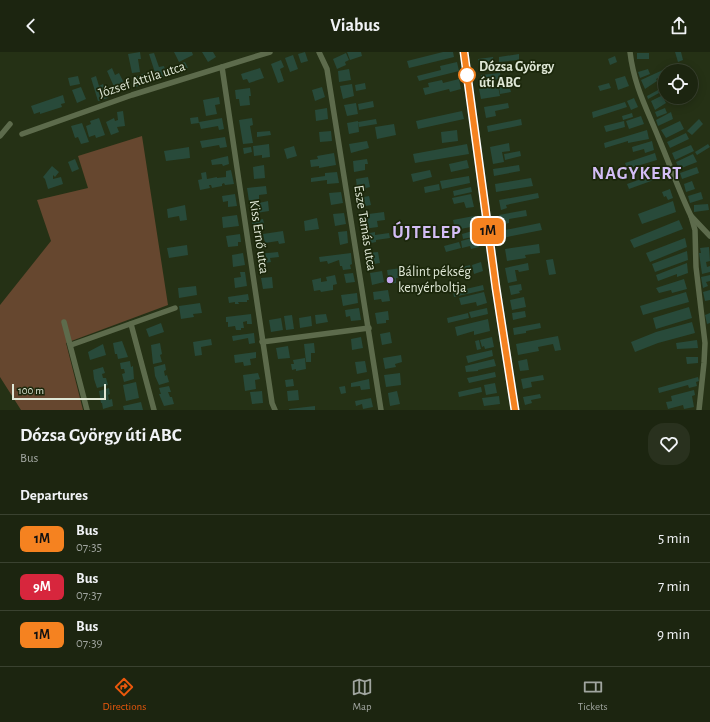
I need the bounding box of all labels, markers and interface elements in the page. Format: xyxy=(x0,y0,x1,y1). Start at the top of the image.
icon: back xyxy=(20,15,42,37)
icon: share xyxy=(668,15,690,37)
text: Viabus xyxy=(330,17,380,35)
street label: József Attila utca xyxy=(97,59,188,101)
place label: Dózsa György úti ABC xyxy=(479,60,555,90)
map controls xyxy=(658,64,698,104)
button: locate xyxy=(658,64,698,104)
marker: Dózsa György úti ABC xyxy=(458,66,476,84)
district label: NAGYKERT xyxy=(592,165,682,183)
street label: Esze Tamás utca xyxy=(351,184,379,272)
street label: Kiss Ernő utca xyxy=(247,199,271,275)
line badge: 1M xyxy=(470,218,506,244)
district label: ÚJTELEP xyxy=(392,221,462,242)
text: 1M xyxy=(480,224,496,238)
place label: Bálint pékség kenyérboltja xyxy=(398,265,471,295)
marker: Bálint pékség kenyérboltja xyxy=(385,275,395,285)
scale bar xyxy=(12,382,106,401)
text: 100 m xyxy=(18,385,44,396)
button: heart xyxy=(648,423,690,465)
text: Dózsa György úti ABC xyxy=(20,426,181,445)
text: Bus xyxy=(20,452,38,465)
text: Departures xyxy=(20,488,88,503)
text: Bus xyxy=(76,523,98,538)
text: 5 min xyxy=(658,531,690,546)
text: 1M xyxy=(34,532,50,546)
text: 07:35 xyxy=(76,541,102,554)
text: Bus xyxy=(76,571,98,586)
text: 7 min xyxy=(658,579,690,594)
text: 9M xyxy=(33,580,51,594)
text: 07:37 xyxy=(76,589,102,602)
text: Bus xyxy=(76,619,98,634)
text: 9 min xyxy=(657,627,690,642)
text: 1M xyxy=(34,628,50,642)
text: 07:39 xyxy=(76,637,103,650)
tab: Directions xyxy=(102,676,146,713)
tab: Map xyxy=(351,676,373,713)
tab: Tickets xyxy=(578,676,608,713)

